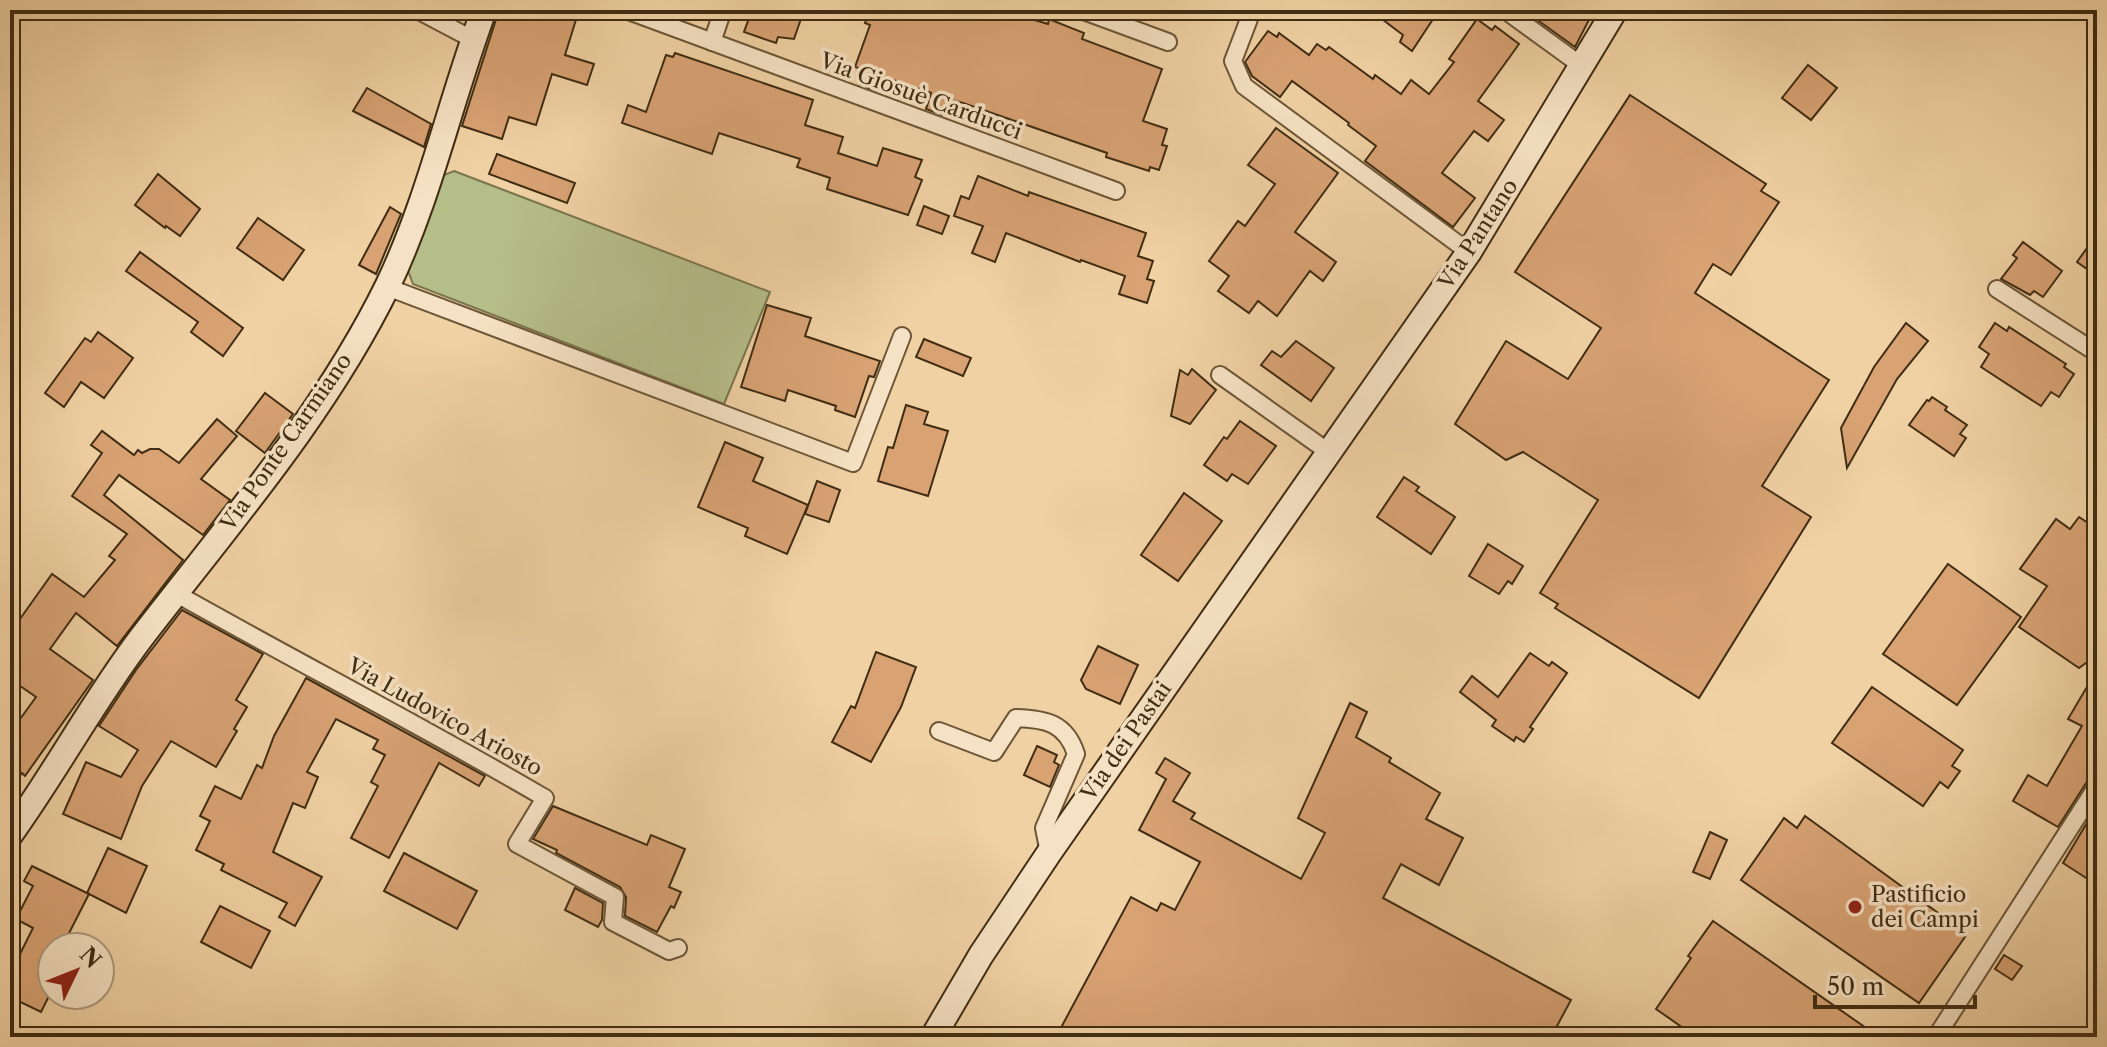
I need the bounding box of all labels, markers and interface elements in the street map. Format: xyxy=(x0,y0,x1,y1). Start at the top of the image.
street label: Via Giosuè Carducci xyxy=(815,46,1026,145)
street label: Via Pantano xyxy=(1432,174,1524,295)
street label: Via Ponte Carmiano xyxy=(214,348,358,537)
street label: Via Ludovico Ariosto xyxy=(342,652,547,782)
street label: Via dei Pastai xyxy=(1074,676,1177,807)
place label: Pastificio dei Campi xyxy=(1871,881,1979,933)
marker: Pastificio dei Campi xyxy=(1846,898,1864,916)
north arrow xyxy=(36,931,116,1011)
text: N xyxy=(74,942,107,974)
scale bar xyxy=(1815,959,1975,1009)
text: 50 m xyxy=(1827,972,1884,1001)

